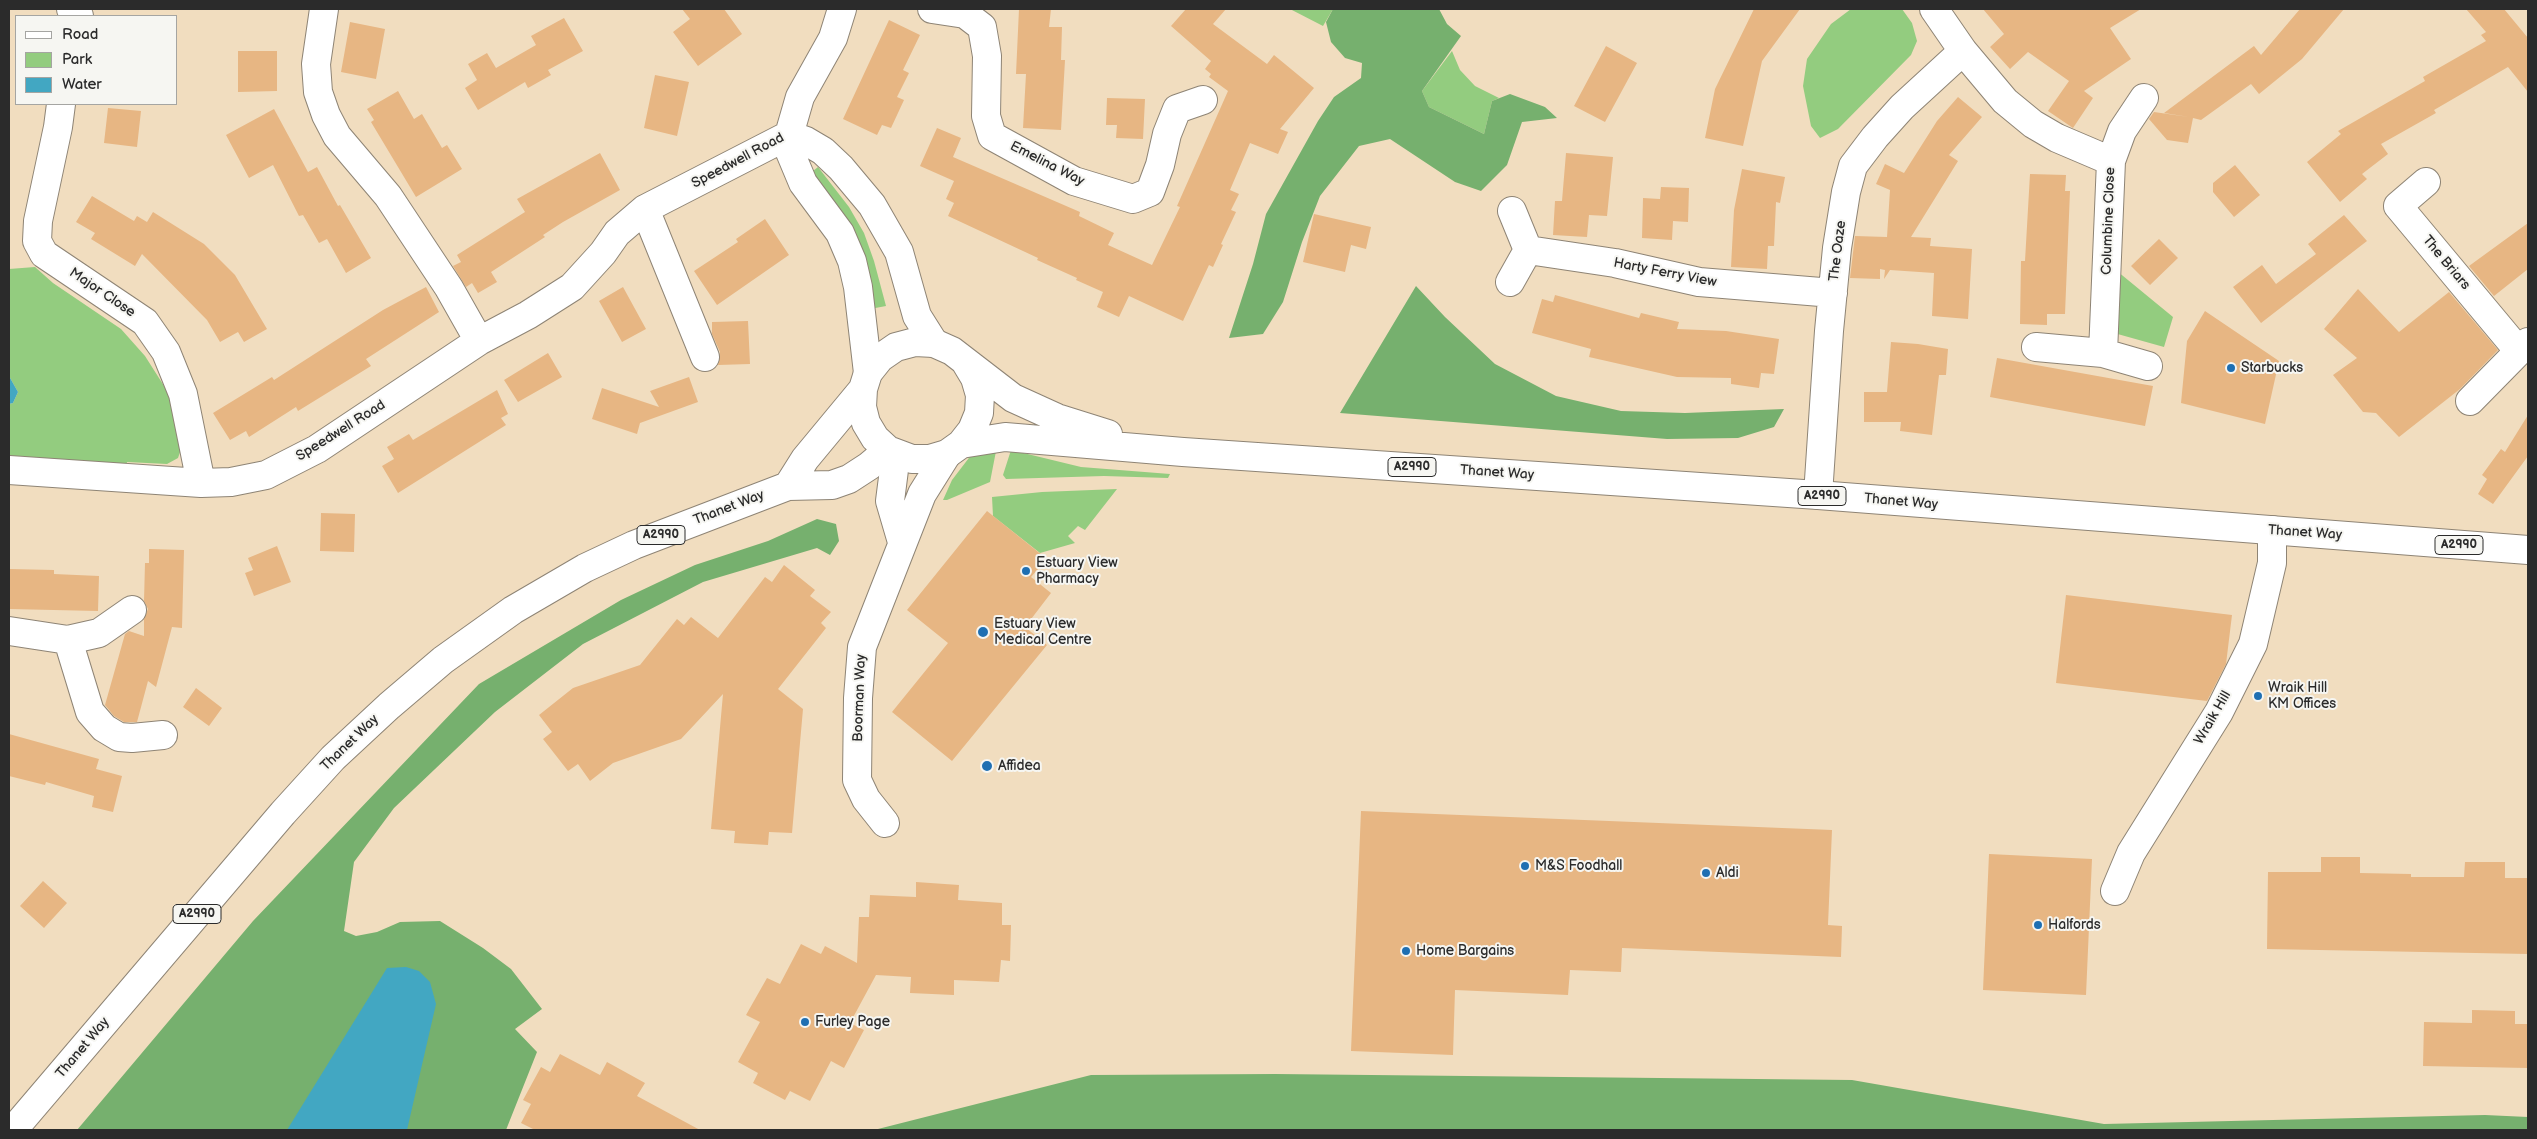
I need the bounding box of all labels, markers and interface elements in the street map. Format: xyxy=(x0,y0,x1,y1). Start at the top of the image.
legend xyxy=(15,15,178,105)
text: Road xyxy=(62,25,98,44)
text: Park xyxy=(62,50,92,69)
text: Water xyxy=(62,75,102,94)
street label: Speedwell Road xyxy=(689,130,787,192)
street label: Emelina Way xyxy=(1007,138,1087,190)
street label: Columbine Close xyxy=(2099,167,2119,275)
street label: The Oaze xyxy=(1826,220,1850,282)
street label: The Briars xyxy=(2418,232,2474,294)
street label: Harty Ferry View xyxy=(1612,255,1718,291)
street label: Major Close xyxy=(66,265,138,321)
place label: Starbucks xyxy=(2241,360,2303,376)
marker: Starbucks xyxy=(2225,362,2237,374)
street label: Speedwell Road xyxy=(293,397,389,465)
road number: A2990 xyxy=(1388,458,1436,477)
street label: Thanet Way xyxy=(1459,462,1535,484)
road number: A2990 xyxy=(1798,486,1846,506)
street label: Thanet Way xyxy=(691,487,767,529)
street label: Thanet Way xyxy=(1863,490,1939,514)
street label: Thanet Way xyxy=(2267,522,2343,544)
road number: A2990 xyxy=(637,526,685,544)
road number: A2990 xyxy=(2435,536,2483,554)
place label: Estuary View Pharmacy xyxy=(1036,555,1118,588)
marker: Estuary View Pharmacy xyxy=(1020,565,1032,577)
place label: Estuary View Medical Centre xyxy=(994,616,1091,648)
marker: Estuary View Medical Centre xyxy=(976,625,990,639)
street label: Boorman Way xyxy=(850,654,870,742)
place label: Wraik Hill KM Offices xyxy=(2268,680,2336,712)
street label: Wraik Hill xyxy=(2191,688,2235,748)
marker: Wraik Hill KM Offices xyxy=(2252,690,2264,702)
street label: Thanet Way xyxy=(317,711,383,775)
place label: Affidea xyxy=(998,758,1041,774)
marker: Affidea xyxy=(980,759,994,773)
place label: M&S Foodhall xyxy=(1535,858,1622,874)
marker: M&S Foodhall xyxy=(1519,860,1531,872)
place label: Aldi xyxy=(1716,865,1739,881)
marker: Aldi xyxy=(1700,867,1712,879)
road number: A2990 xyxy=(173,904,221,924)
place label: Halfords xyxy=(2048,917,2101,933)
marker: Halfords xyxy=(2032,919,2044,931)
place label: Home Bargains xyxy=(1416,943,1514,959)
marker: Home Bargains xyxy=(1400,945,1412,957)
street label: Thanet Way xyxy=(53,1014,113,1082)
place label: Furley Page xyxy=(815,1014,890,1030)
marker: Furley Page xyxy=(799,1016,811,1028)

